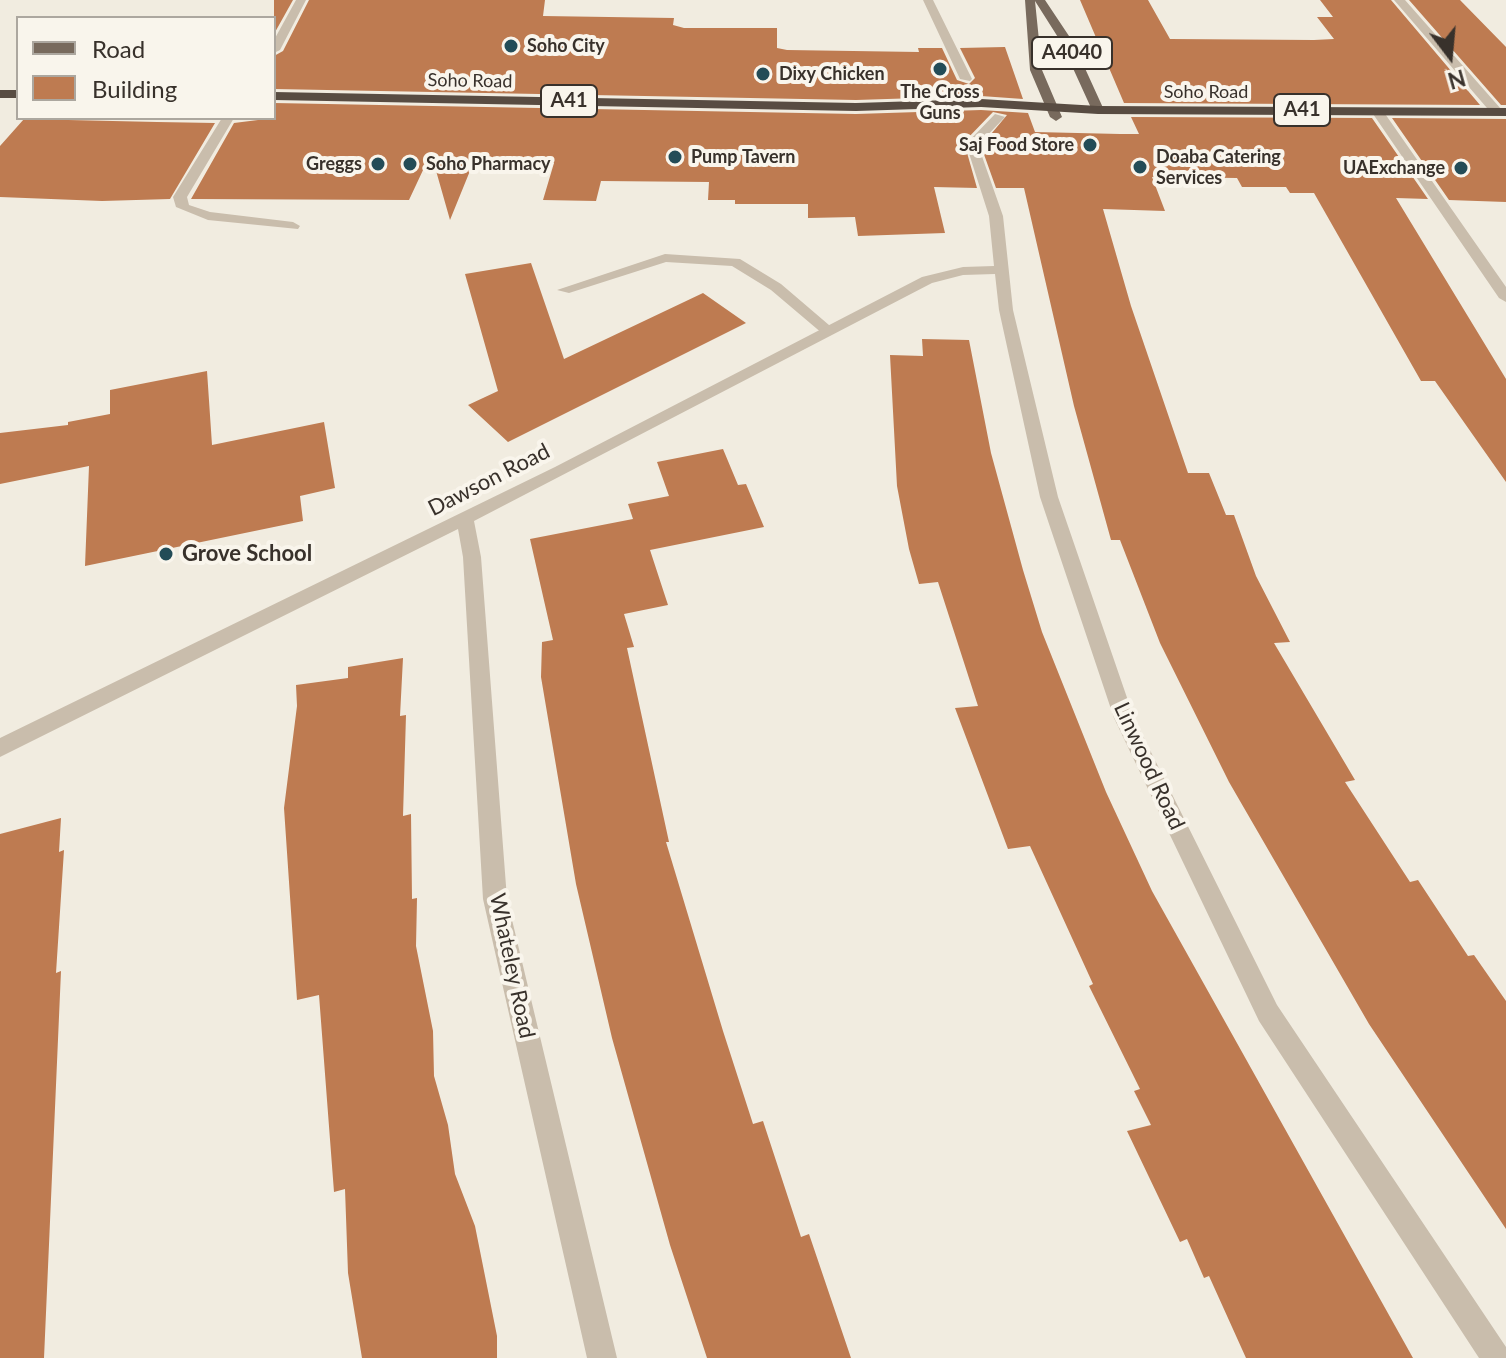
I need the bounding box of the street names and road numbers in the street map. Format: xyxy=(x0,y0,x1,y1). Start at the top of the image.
road number: A4040 xyxy=(1032,37,1112,69)
street label: Soho Road xyxy=(427,69,513,93)
street label: Soho Road xyxy=(1164,81,1248,103)
road number: A41 xyxy=(541,85,597,117)
road number: A41 xyxy=(1274,94,1330,126)
street label: Dawson Road xyxy=(424,438,554,522)
street label: Linwood Road xyxy=(1108,698,1190,834)
street label: Whateley Road xyxy=(484,891,540,1041)

